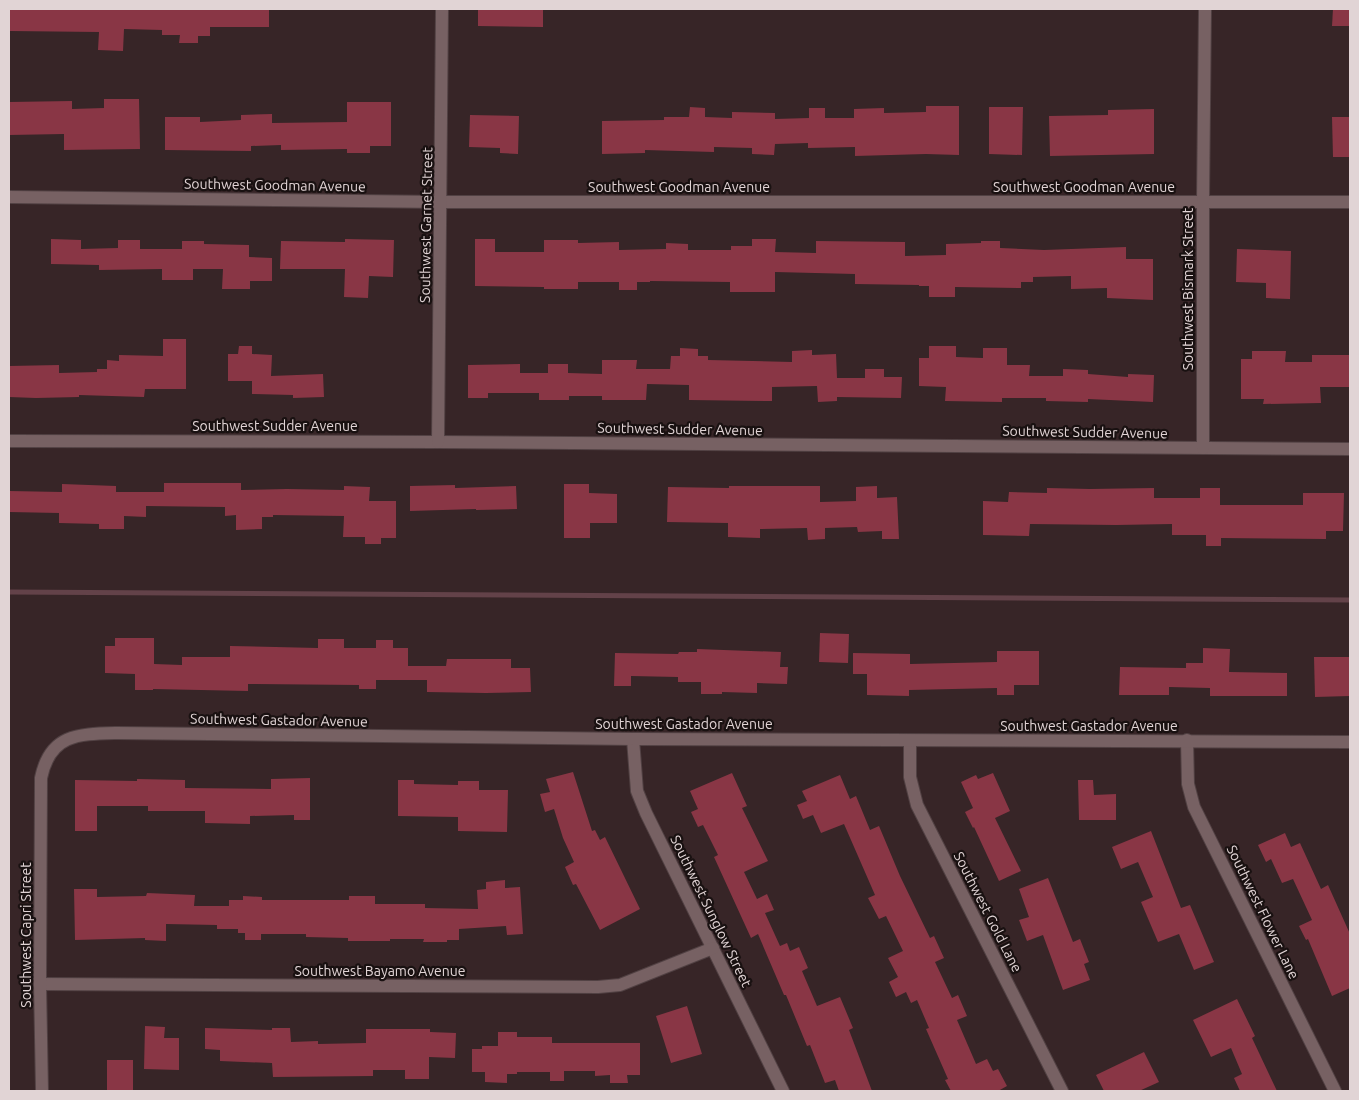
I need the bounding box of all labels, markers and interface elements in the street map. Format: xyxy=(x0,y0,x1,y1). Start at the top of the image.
street label: Southwest Garnet Street xyxy=(417,147,435,303)
street label: Southwest Goodman Avenue xyxy=(184,175,366,195)
street label: Southwest Goodman Avenue xyxy=(588,179,770,195)
street label: Southwest Goodman Avenue xyxy=(993,179,1175,195)
street label: Southwest Bismark Street xyxy=(1180,207,1196,370)
street label: Southwest Sudder Avenue xyxy=(192,418,358,434)
street label: Southwest Sudder Avenue xyxy=(597,420,763,438)
street label: Southwest Sudder Avenue xyxy=(1002,423,1168,441)
street label: Southwest Gastador Avenue xyxy=(190,710,368,730)
street label: Southwest Gastador Avenue xyxy=(595,716,773,732)
street label: Southwest Gastador Avenue xyxy=(1000,718,1178,734)
street label: Southwest Sunglow Street xyxy=(667,833,755,990)
street label: Southwest Flower Lane xyxy=(1224,843,1302,981)
street label: Southwest Gold Lane xyxy=(951,849,1025,975)
street label: Southwest Capri Street xyxy=(18,862,34,1008)
street label: Southwest Bayamo Avenue xyxy=(294,963,466,979)

